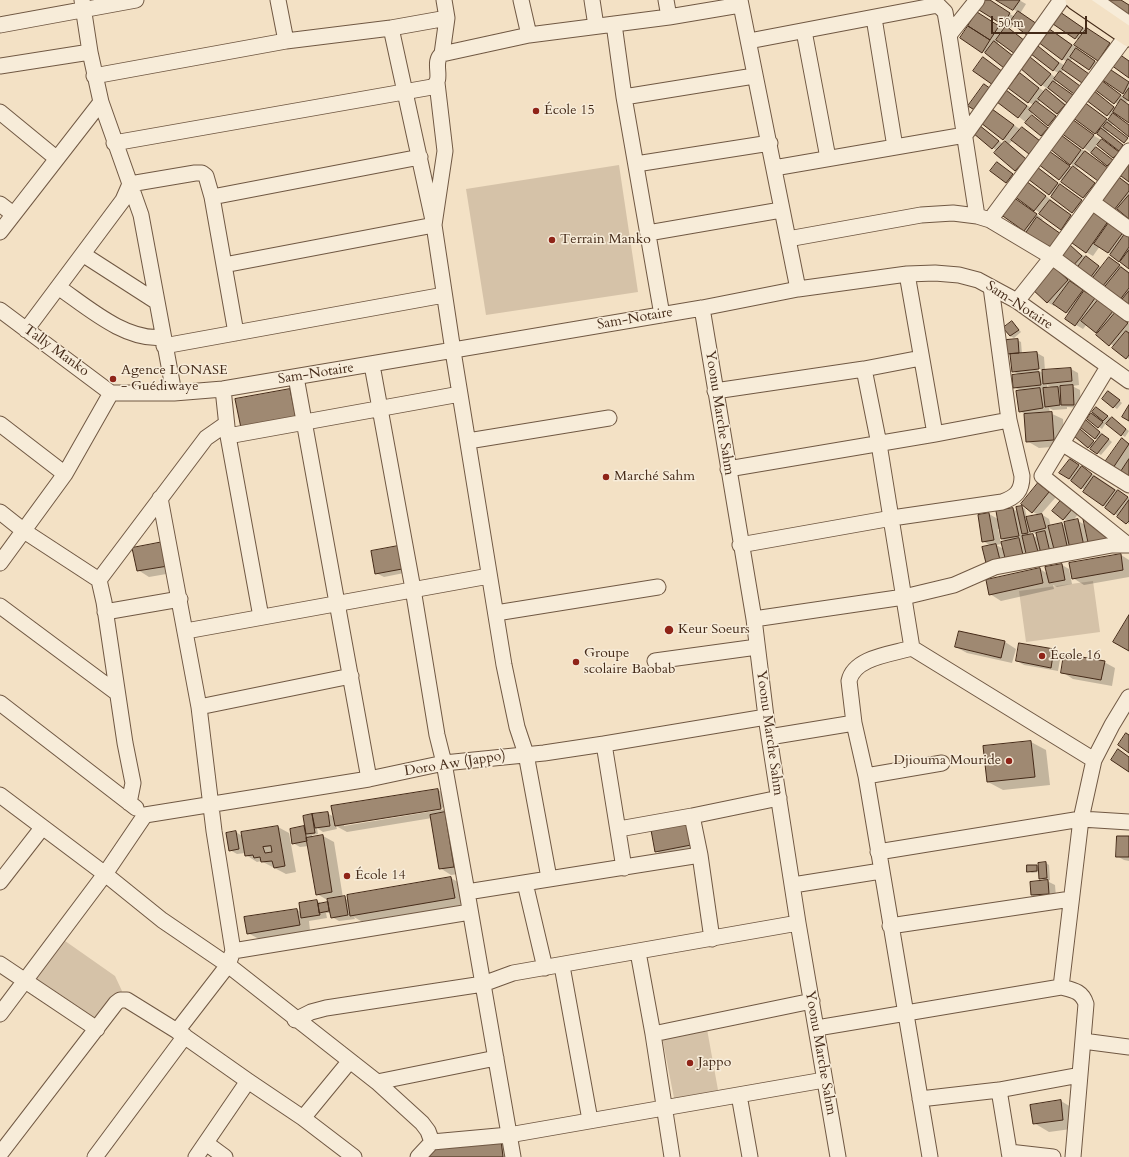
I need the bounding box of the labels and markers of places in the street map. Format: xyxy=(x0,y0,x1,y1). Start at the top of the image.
place label: École 15 xyxy=(544,103,595,119)
marker: École 15 xyxy=(531,106,541,116)
place label: Terrain Manko xyxy=(560,232,651,248)
marker: Terrain Manko xyxy=(547,235,557,245)
place label: Agence LONASE - Guédiwaye xyxy=(121,363,228,396)
marker: Agence LONASE - Guédiwaye xyxy=(108,374,118,384)
place label: Marché Sahm xyxy=(614,469,695,485)
marker: Marché Sahm xyxy=(601,472,611,482)
place label: Keur Soeurs xyxy=(678,622,750,638)
marker: Keur Soeurs xyxy=(663,624,675,636)
place label: Groupe scolaire Baobab xyxy=(584,646,676,678)
place label: École 16 xyxy=(1050,648,1101,664)
marker: École 16 xyxy=(1037,651,1047,661)
marker: Groupe scolaire Baobab xyxy=(571,657,581,667)
place label: Djiouma Mouride xyxy=(894,753,1001,769)
marker: Djiouma Mouride xyxy=(1004,756,1014,766)
place label: École 14 xyxy=(355,868,406,884)
marker: École 14 xyxy=(342,871,352,881)
place label: Jappo xyxy=(698,1055,731,1071)
marker: Jappo xyxy=(685,1058,695,1068)

